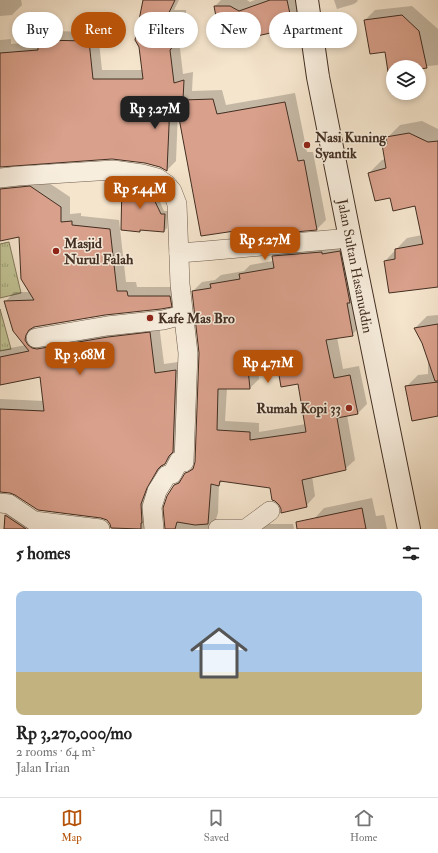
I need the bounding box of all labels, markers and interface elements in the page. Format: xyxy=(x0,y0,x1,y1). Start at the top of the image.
chip: Buy xyxy=(12,12,63,48)
chip: Rent xyxy=(71,12,126,48)
chip: Filters xyxy=(134,12,198,48)
chip: New xyxy=(206,12,261,48)
chip: Apartment xyxy=(269,12,357,48)
map controls xyxy=(386,60,426,100)
button: layers xyxy=(386,60,426,100)
pin: Rp 3.27M xyxy=(114,96,196,130)
text: Rp 3.27M xyxy=(129,101,181,117)
place label: Nasi Kuning Syantik xyxy=(314,129,387,163)
marker: Nasi Kuning Syantik xyxy=(302,140,312,150)
pin: Rp 5.44M xyxy=(99,176,181,210)
text: Rp 5.44M xyxy=(113,181,167,197)
street label: Jalan Sultan Hasanuddin xyxy=(333,196,376,335)
pin: Rp 5.27M xyxy=(224,227,306,261)
text: Rp 5.27M xyxy=(239,232,291,248)
place label: Masjid Nurul Falah xyxy=(63,235,134,268)
marker: Masjid Nurul Falah xyxy=(51,246,61,256)
place label: Kafe Mas Bro xyxy=(158,310,235,327)
marker: Kafe Mas Bro xyxy=(145,313,155,323)
pin: Rp 3.68M xyxy=(39,342,121,376)
text: Rp 3.68M xyxy=(54,347,106,363)
pin: Rp 4.71M xyxy=(227,350,309,384)
text: Rp 4.71M xyxy=(242,355,294,371)
place label: Rumah Kopi 33 xyxy=(256,400,341,418)
marker: Rumah Kopi 33 xyxy=(344,403,354,413)
icon: filters xyxy=(400,542,422,564)
text: 5 homes xyxy=(16,543,70,564)
icon: home xyxy=(183,617,255,689)
text: Rp 3,270,000/mo xyxy=(16,723,132,744)
text: 2 rooms · 64 m² xyxy=(16,744,95,760)
text: Jalan Irian xyxy=(16,760,70,776)
tab: Map xyxy=(61,807,83,844)
tab: Saved xyxy=(204,807,229,844)
tab: Home xyxy=(350,807,377,844)

